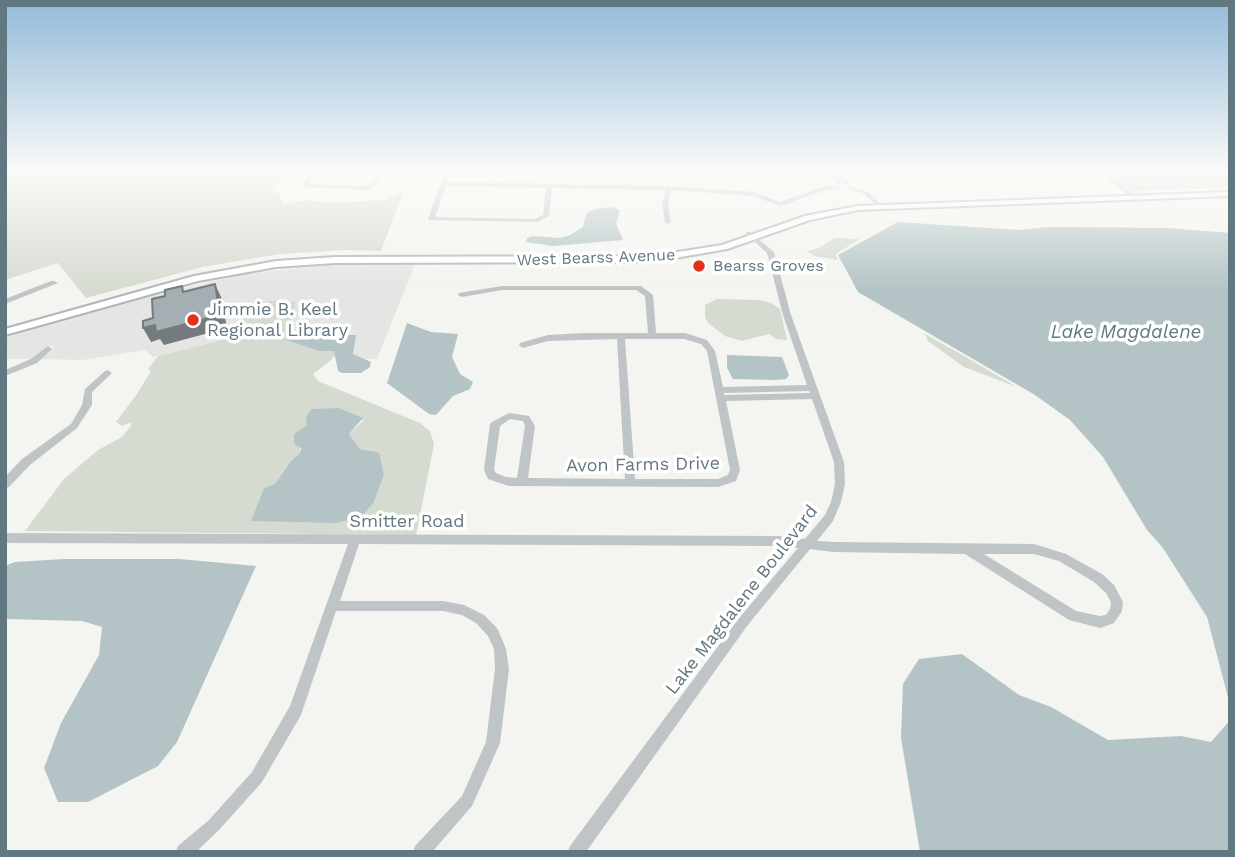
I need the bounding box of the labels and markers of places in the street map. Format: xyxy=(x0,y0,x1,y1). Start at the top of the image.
place label: Bearss Groves xyxy=(713,256,824,276)
marker: Bearss Groves xyxy=(691,258,707,274)
place label: Jimmie B. Keel Regional Library xyxy=(207,299,348,342)
marker: Jimmie B. Keel Regional Library xyxy=(185,312,201,328)

